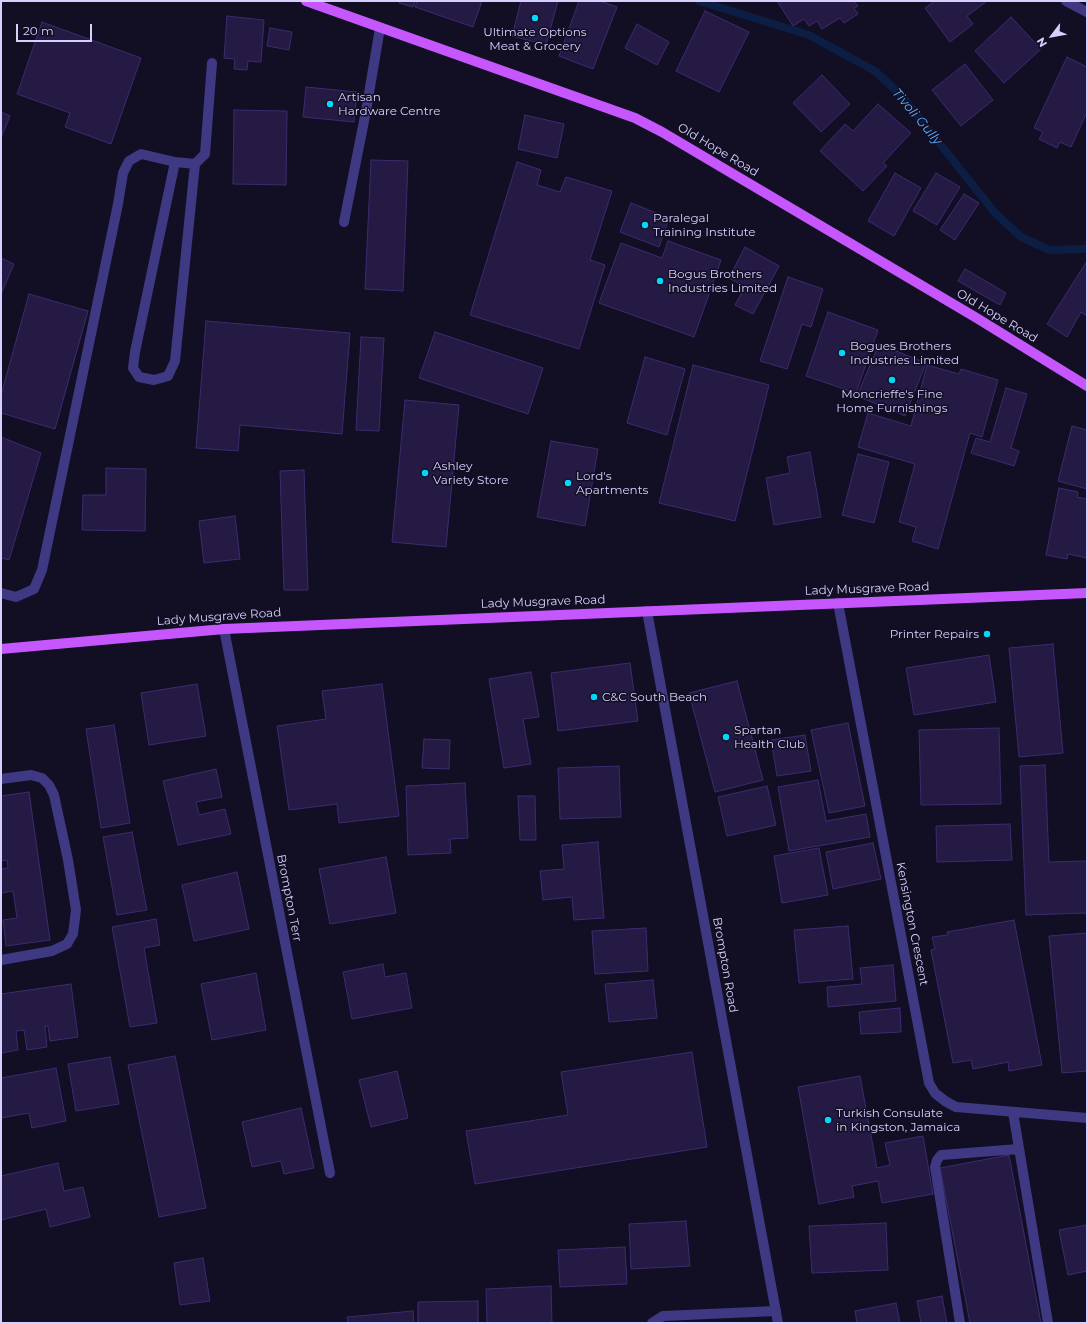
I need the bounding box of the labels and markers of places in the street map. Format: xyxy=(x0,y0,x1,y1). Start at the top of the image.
marker: Ultimate Options Meat & Grocery xyxy=(530,13,540,23)
place label: Ultimate Options Meat & Grocery xyxy=(483,25,587,53)
place label: Artisan Hardware Centre xyxy=(338,90,440,118)
marker: Artisan Hardware Centre xyxy=(325,99,335,109)
place label: Paralegal Training Institute xyxy=(653,211,756,239)
marker: Paralegal Training Institute xyxy=(640,220,650,230)
place label: Bogus Brothers Industries Limited xyxy=(668,267,777,295)
marker: Bogus Brothers Industries Limited xyxy=(655,276,665,286)
place label: Bogues Brothers Industries Limited xyxy=(850,339,959,367)
marker: Bogues Brothers Industries Limited xyxy=(837,348,847,358)
marker: Moncrieffe's Fine Home Furnishings xyxy=(887,375,897,385)
place label: Moncrieffe's Fine Home Furnishings xyxy=(836,387,948,415)
place label: Ashley Variety Store xyxy=(433,459,509,487)
marker: Ashley Variety Store xyxy=(420,468,430,478)
place label: Lord's Apartments xyxy=(576,469,648,497)
marker: Lord's Apartments xyxy=(563,478,573,488)
place label: Printer Repairs xyxy=(890,627,979,641)
marker: Printer Repairs xyxy=(982,629,992,639)
place label: C&C South Beach xyxy=(602,690,707,704)
marker: C&C South Beach xyxy=(589,692,599,702)
place label: Spartan Health Club xyxy=(734,723,805,751)
marker: Spartan Health Club xyxy=(721,732,731,742)
place label: Turkish Consulate in Kingston, Jamaica xyxy=(836,1106,960,1134)
marker: Turkish Consulate in Kingston, Jamaica xyxy=(823,1115,833,1125)

